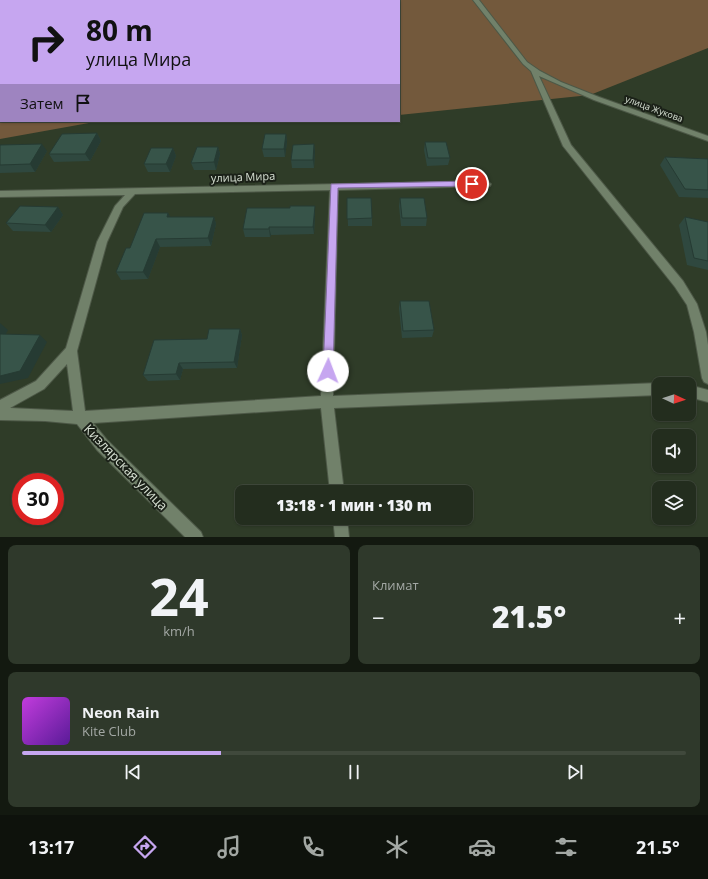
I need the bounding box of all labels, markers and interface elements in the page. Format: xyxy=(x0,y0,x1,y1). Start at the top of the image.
text: 80 m xyxy=(86,11,153,49)
icon: right xyxy=(20,16,72,68)
text: улица Мира xyxy=(86,47,191,71)
icon: arrive xyxy=(72,92,94,114)
street label: улица Жукова xyxy=(623,92,685,125)
text: Затем xyxy=(20,93,64,113)
pin xyxy=(455,167,489,201)
street label: улица Мира xyxy=(211,168,275,185)
icon: arrive xyxy=(461,173,483,195)
position arrow xyxy=(307,350,349,392)
north arrow xyxy=(652,377,696,421)
map controls xyxy=(652,377,696,525)
street label: Кизлярская улица xyxy=(80,420,172,514)
button: sound xyxy=(652,429,696,473)
speed limit sign: 30 xyxy=(12,473,64,525)
button: layers xyxy=(652,481,696,525)
text: 13:18 · 1 мин · 130 m xyxy=(276,495,432,515)
text: 24 xyxy=(149,560,209,631)
text: Климат xyxy=(372,576,419,594)
text: 21.5° xyxy=(492,596,566,637)
text: − xyxy=(372,602,385,632)
text: + xyxy=(673,602,686,632)
text: km/h xyxy=(163,622,195,640)
text: Neon Rain xyxy=(82,702,160,722)
text: Kite Club xyxy=(82,722,136,740)
icon: previous xyxy=(122,761,144,783)
icon: pause xyxy=(343,761,365,783)
icon: next xyxy=(564,761,586,783)
icon: directions xyxy=(131,833,159,861)
icon: music xyxy=(215,833,243,861)
icon: phone xyxy=(299,833,327,861)
icon: climate xyxy=(383,833,411,861)
icon: car xyxy=(468,833,496,861)
icon: filters xyxy=(552,833,580,861)
text: 13:17 xyxy=(28,835,74,859)
text: 21.5° xyxy=(636,835,680,859)

